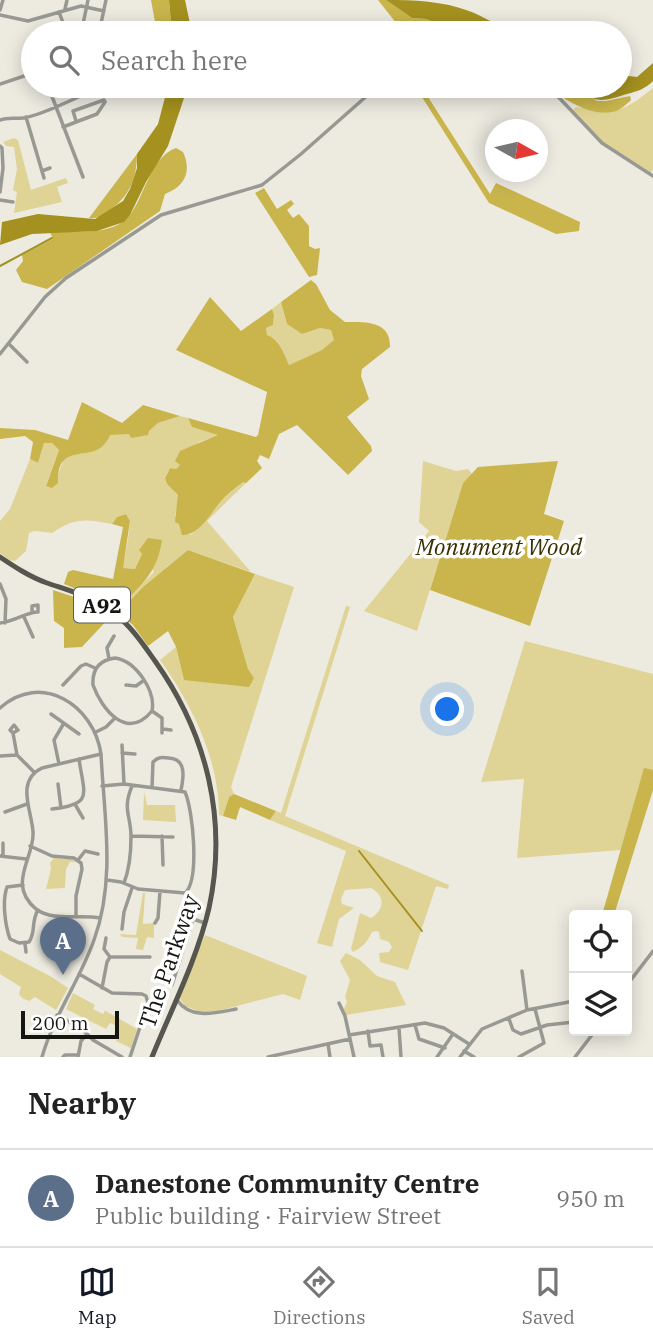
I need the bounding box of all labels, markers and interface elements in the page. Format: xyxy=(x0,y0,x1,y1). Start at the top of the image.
search box xyxy=(21,21,632,98)
icon: search xyxy=(45,41,83,79)
text: Search here xyxy=(101,43,247,77)
north arrow xyxy=(485,119,548,182)
park label: Monument Wood xyxy=(415,531,583,561)
road number: A92 xyxy=(74,588,130,622)
your location xyxy=(430,692,464,726)
street label: The Parkway xyxy=(131,889,205,1032)
map controls xyxy=(569,910,632,1036)
button: locate xyxy=(569,910,632,973)
pin: A xyxy=(40,917,86,975)
button: layers xyxy=(569,973,632,1036)
scale bar xyxy=(21,1008,119,1040)
text: 200 m xyxy=(32,1011,89,1035)
text: Nearby xyxy=(28,1083,136,1122)
text: Danestone Community Centre xyxy=(95,1166,480,1200)
text: A xyxy=(43,1183,59,1213)
text: 950 m xyxy=(556,1183,625,1213)
text: Public building · Fairview Street xyxy=(95,1200,441,1230)
tab: Map xyxy=(78,1263,117,1329)
tab: Directions xyxy=(273,1263,366,1329)
tab: Saved xyxy=(522,1263,575,1329)

